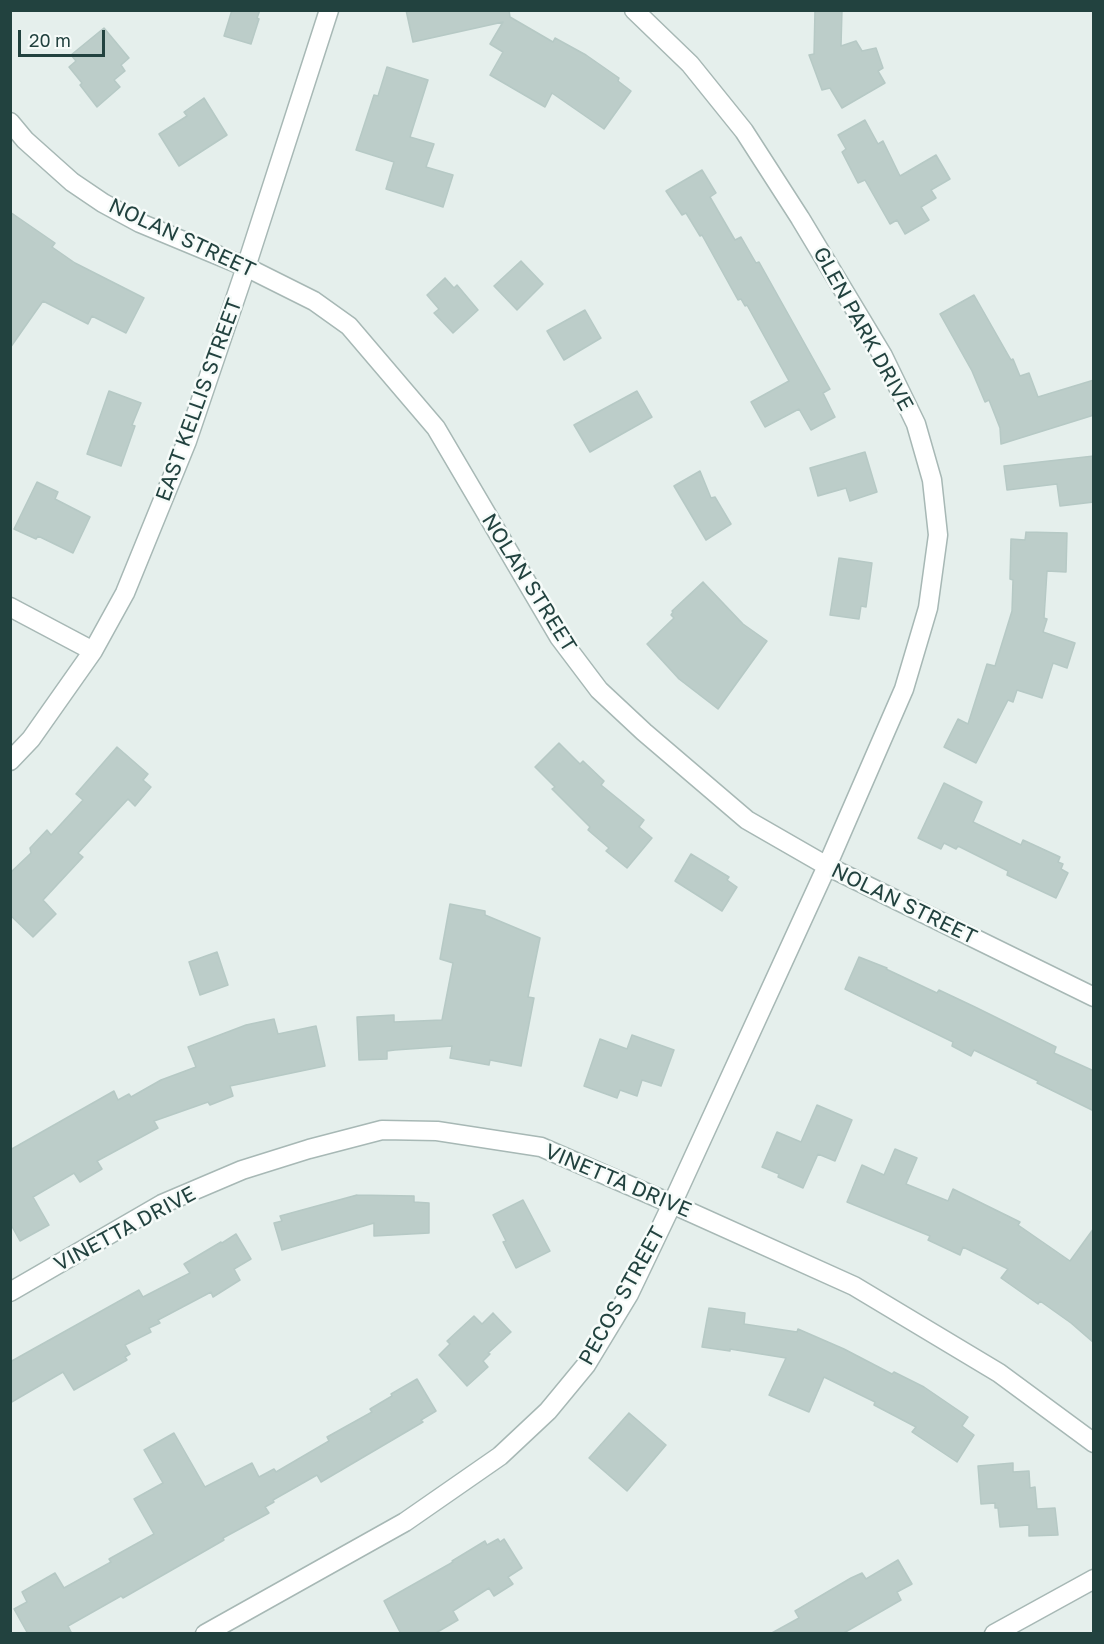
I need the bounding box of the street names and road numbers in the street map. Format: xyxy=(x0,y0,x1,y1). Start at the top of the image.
street label: NOLAN STREET xyxy=(105,193,259,283)
street label: GLEN PARK DRIVE xyxy=(808,243,918,415)
street label: EAST KELLIS STREET xyxy=(151,295,247,505)
street label: NOLAN STREET xyxy=(476,509,582,657)
street label: NOLAN STREET xyxy=(827,858,981,950)
street label: VINETTA DRIVE xyxy=(541,1139,695,1223)
street label: VINETTA DRIVE xyxy=(50,1181,200,1277)
street label: PECOS STREET xyxy=(574,1222,670,1370)

